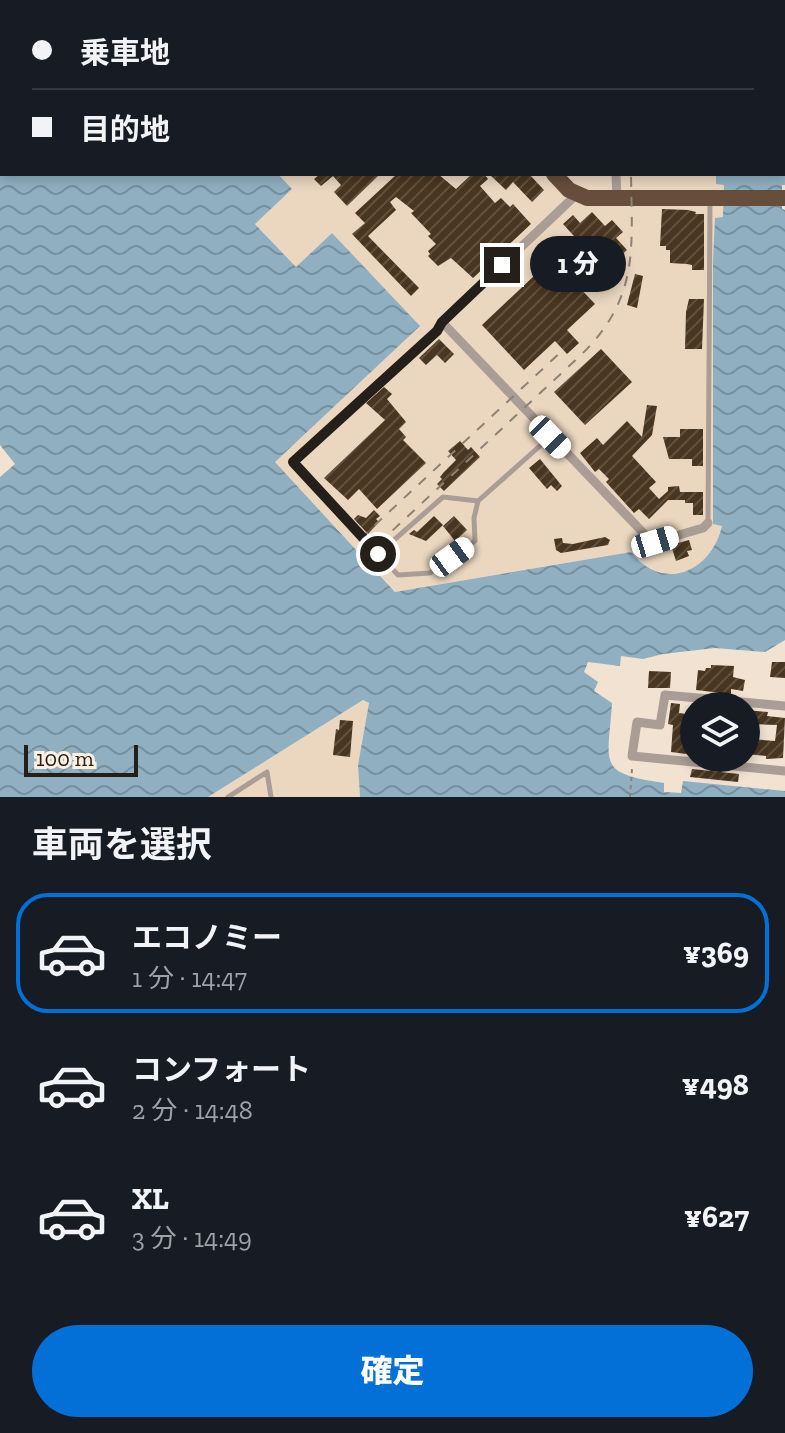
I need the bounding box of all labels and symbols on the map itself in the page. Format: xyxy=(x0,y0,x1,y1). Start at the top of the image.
callout: 1 分 xyxy=(530,237,626,293)
route end xyxy=(484,247,520,283)
car xyxy=(525,411,575,463)
car xyxy=(629,524,681,560)
car xyxy=(426,533,478,581)
route start xyxy=(360,536,396,572)
scale bar xyxy=(24,741,138,777)

